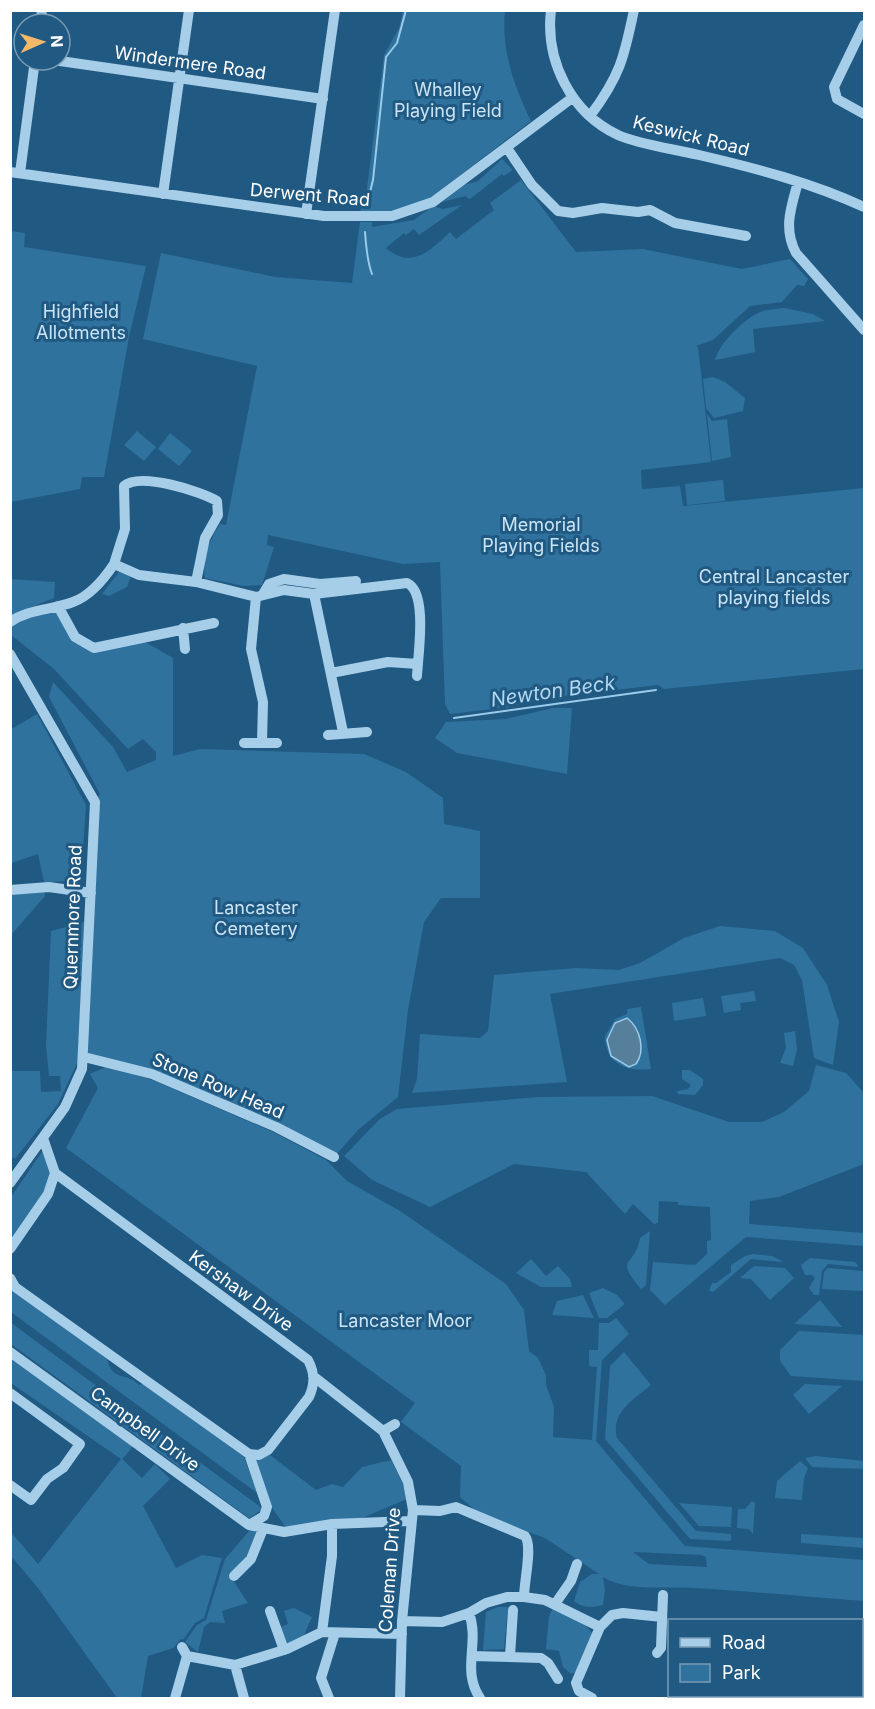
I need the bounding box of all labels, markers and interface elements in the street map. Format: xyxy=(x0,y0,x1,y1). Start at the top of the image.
north arrow xyxy=(12,12,72,72)
text: N xyxy=(47,35,67,48)
street label: Windermere Road xyxy=(113,41,267,84)
park label: Whalley Playing Field xyxy=(394,79,502,121)
street label: Keswick Road xyxy=(631,111,751,160)
street label: Derwent Road xyxy=(249,179,371,210)
park label: Highfield Allotments xyxy=(36,301,126,343)
park label: Memorial Playing Fields xyxy=(482,514,600,556)
park label: Central Lancaster playing fields xyxy=(699,566,849,608)
water label: Newton Beck xyxy=(489,670,618,712)
street label: Quernmore Road xyxy=(59,844,86,990)
park label: Lancaster Cemetery xyxy=(214,897,298,939)
street label: Stone Row Head xyxy=(149,1048,287,1123)
street label: Kershaw Drive xyxy=(185,1246,297,1335)
park label: Lancaster Moor xyxy=(338,1310,472,1331)
street label: Campbell Drive xyxy=(87,1382,204,1475)
street label: Coleman Drive xyxy=(375,1507,404,1633)
legend xyxy=(668,1619,863,1697)
text: Road xyxy=(722,1632,765,1653)
text: Park xyxy=(722,1662,761,1683)

